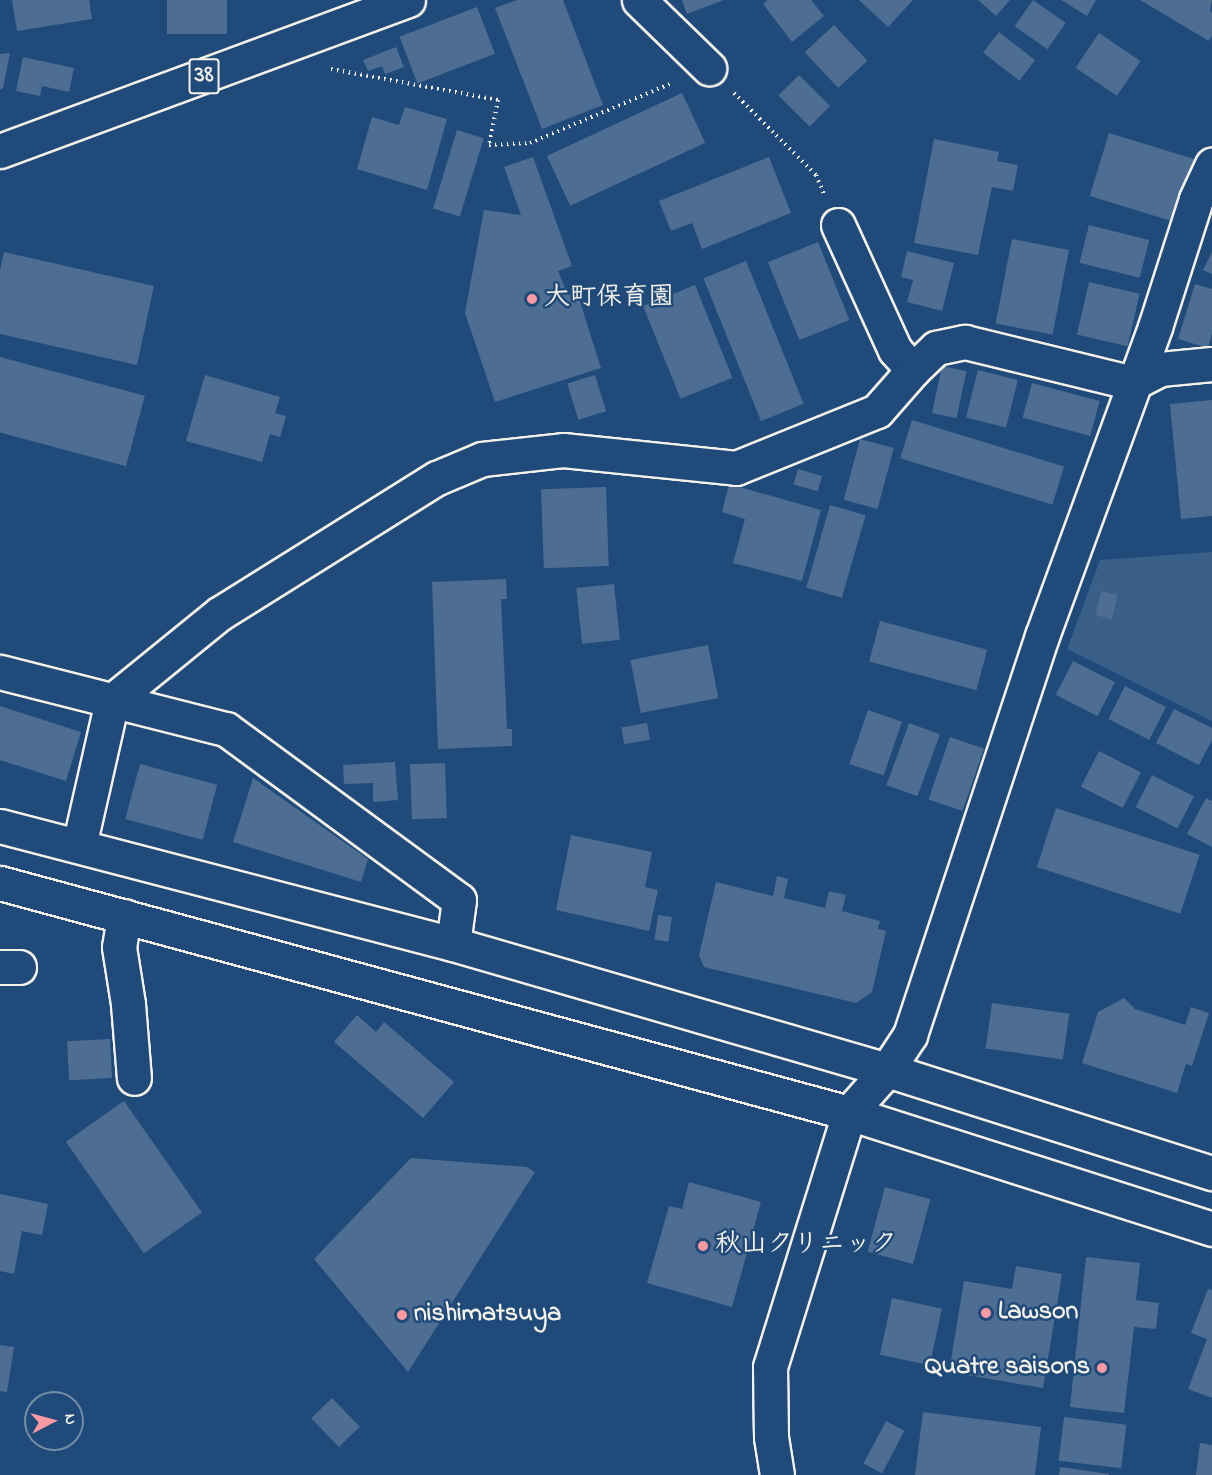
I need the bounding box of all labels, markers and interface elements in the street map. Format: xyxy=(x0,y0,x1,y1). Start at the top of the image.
road number: 38 xyxy=(188,55,220,97)
place label: 大町保育園 xyxy=(544,283,674,315)
marker: 大町保育園 xyxy=(525,292,539,306)
place label: 秋山クリニック xyxy=(715,1230,897,1262)
marker: 秋山クリニック xyxy=(696,1239,710,1253)
place label: Lawson xyxy=(998,1297,1078,1329)
place label: nishimatsuya xyxy=(414,1299,561,1331)
marker: Lawson xyxy=(979,1306,993,1320)
marker: nishimatsuya xyxy=(395,1308,409,1322)
place label: Quatre saisons xyxy=(925,1352,1090,1384)
marker: Quatre saisons xyxy=(1095,1361,1109,1375)
north arrow xyxy=(24,1391,84,1451)
text: N xyxy=(57,1413,82,1426)

